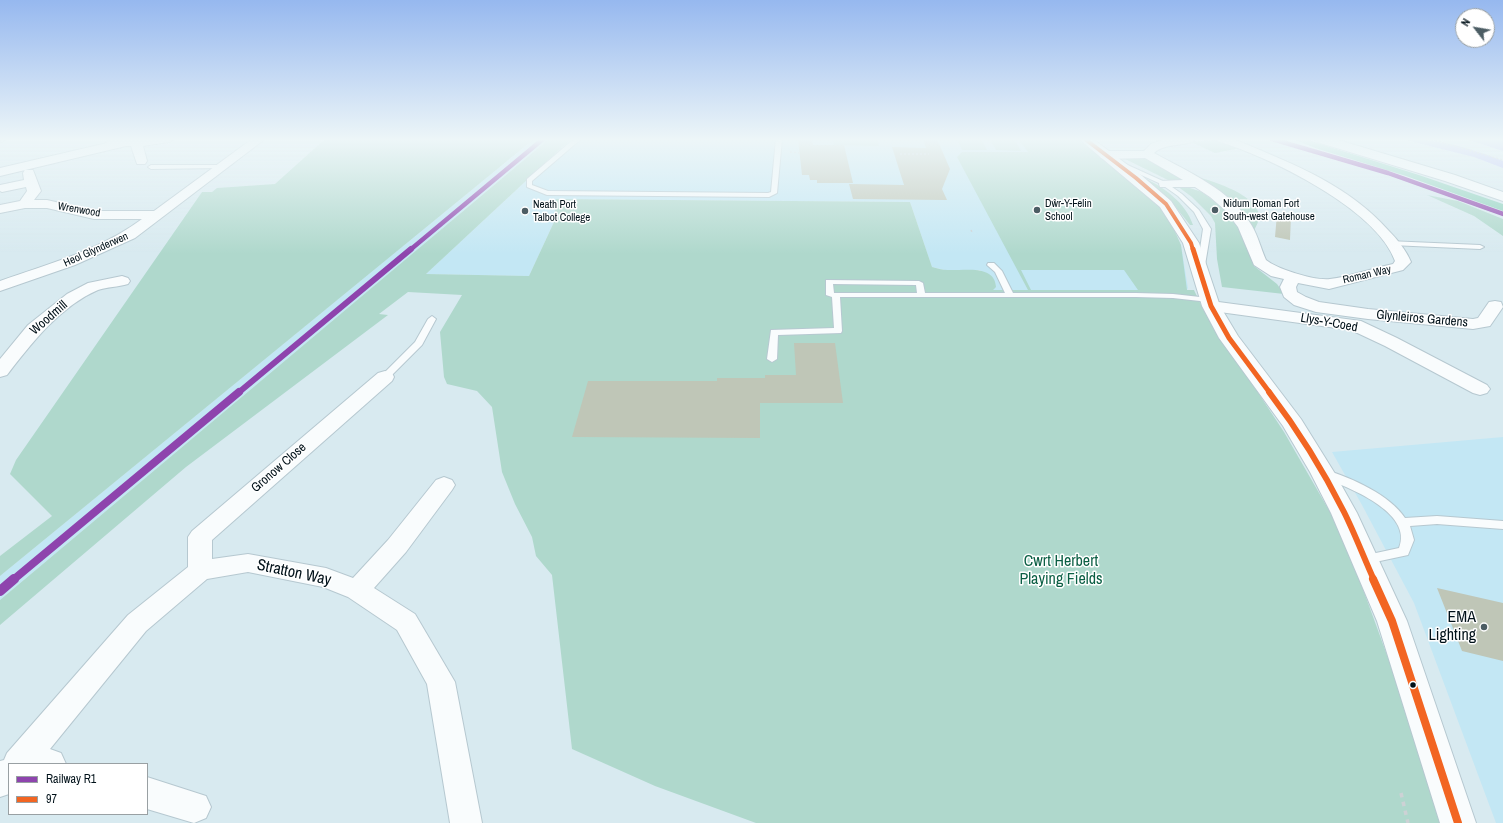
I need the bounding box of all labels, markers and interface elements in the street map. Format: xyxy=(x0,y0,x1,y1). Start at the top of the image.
north arrow xyxy=(1455,8,1495,48)
text: N xyxy=(1458,16,1473,29)
place label: Dŵr-Y-Felin School xyxy=(1045,197,1092,223)
place label: Nidum Roman Fort South-west Gatehouse xyxy=(1223,197,1315,223)
place label: Neath Port Talbot College xyxy=(533,198,590,224)
street label: Wrenwood xyxy=(57,200,101,220)
marker: Dŵr-Y-Felin School xyxy=(1032,205,1042,215)
marker: Nidum Roman Fort South-west Gatehouse xyxy=(1210,205,1220,215)
marker: Neath Port Talbot College xyxy=(520,206,530,216)
street label: Heol Glynderwen xyxy=(62,230,130,270)
street label: Roman Way xyxy=(1342,263,1392,287)
street label: Woodmill xyxy=(27,298,71,338)
street label: Glynleiros Gardens xyxy=(1376,307,1468,331)
street label: Llys-Y-Coed xyxy=(1299,310,1359,336)
street label: Gronow Close xyxy=(248,440,310,496)
park label: Cwrt Herbert Playing Fields xyxy=(1019,552,1103,590)
street label: Stratton Way xyxy=(255,556,333,590)
place label: EMA Lighting xyxy=(1429,608,1476,646)
marker: EMA Lighting xyxy=(1479,622,1489,632)
unlabelled marker xyxy=(1408,680,1418,690)
legend xyxy=(8,763,148,815)
text: Railway R1 xyxy=(46,771,96,787)
text: 97 xyxy=(46,791,57,807)

